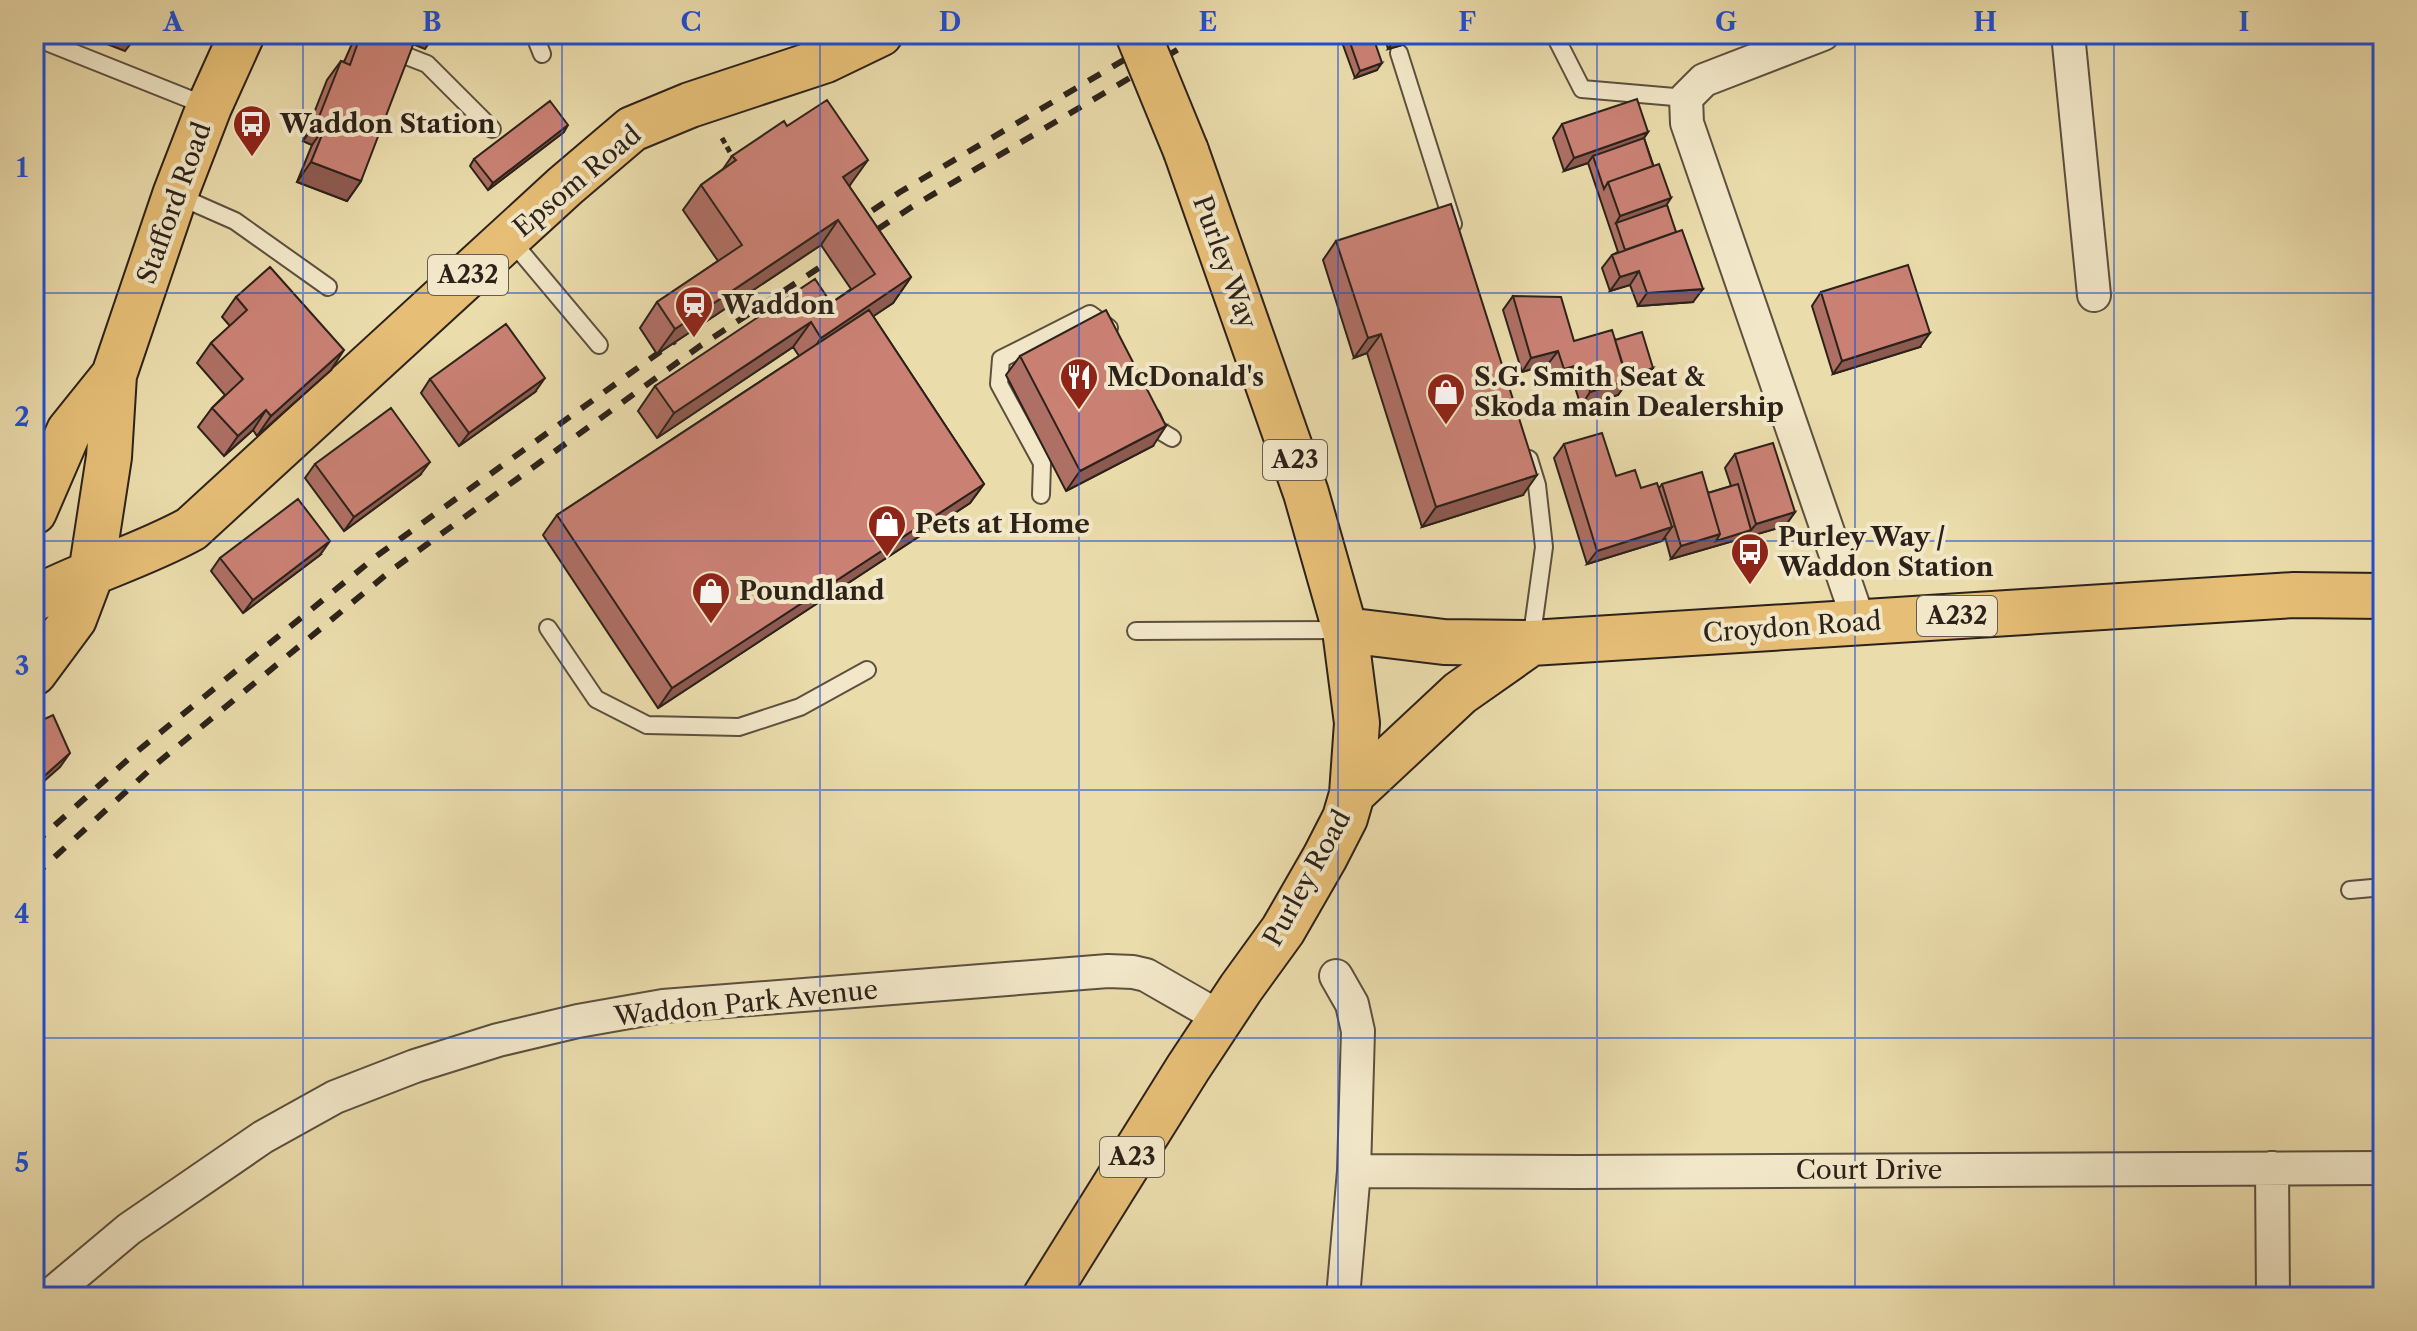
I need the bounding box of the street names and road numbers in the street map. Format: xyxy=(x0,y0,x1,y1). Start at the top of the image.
street label: Stafford Road xyxy=(130,118,218,288)
street label: Epsom Road xyxy=(507,118,647,244)
street label: Purley Way xyxy=(1186,191,1264,333)
road number: A232 xyxy=(428,255,508,295)
road number: A23 xyxy=(1263,440,1327,480)
road number: A232 xyxy=(1917,596,1997,636)
street label: Croydon Road xyxy=(1702,605,1883,649)
street label: Purley Road xyxy=(1256,804,1358,952)
street label: Waddon Park Avenue xyxy=(612,973,879,1033)
road number: A23 xyxy=(1100,1137,1164,1177)
street label: Court Drive xyxy=(1796,1154,1942,1186)

